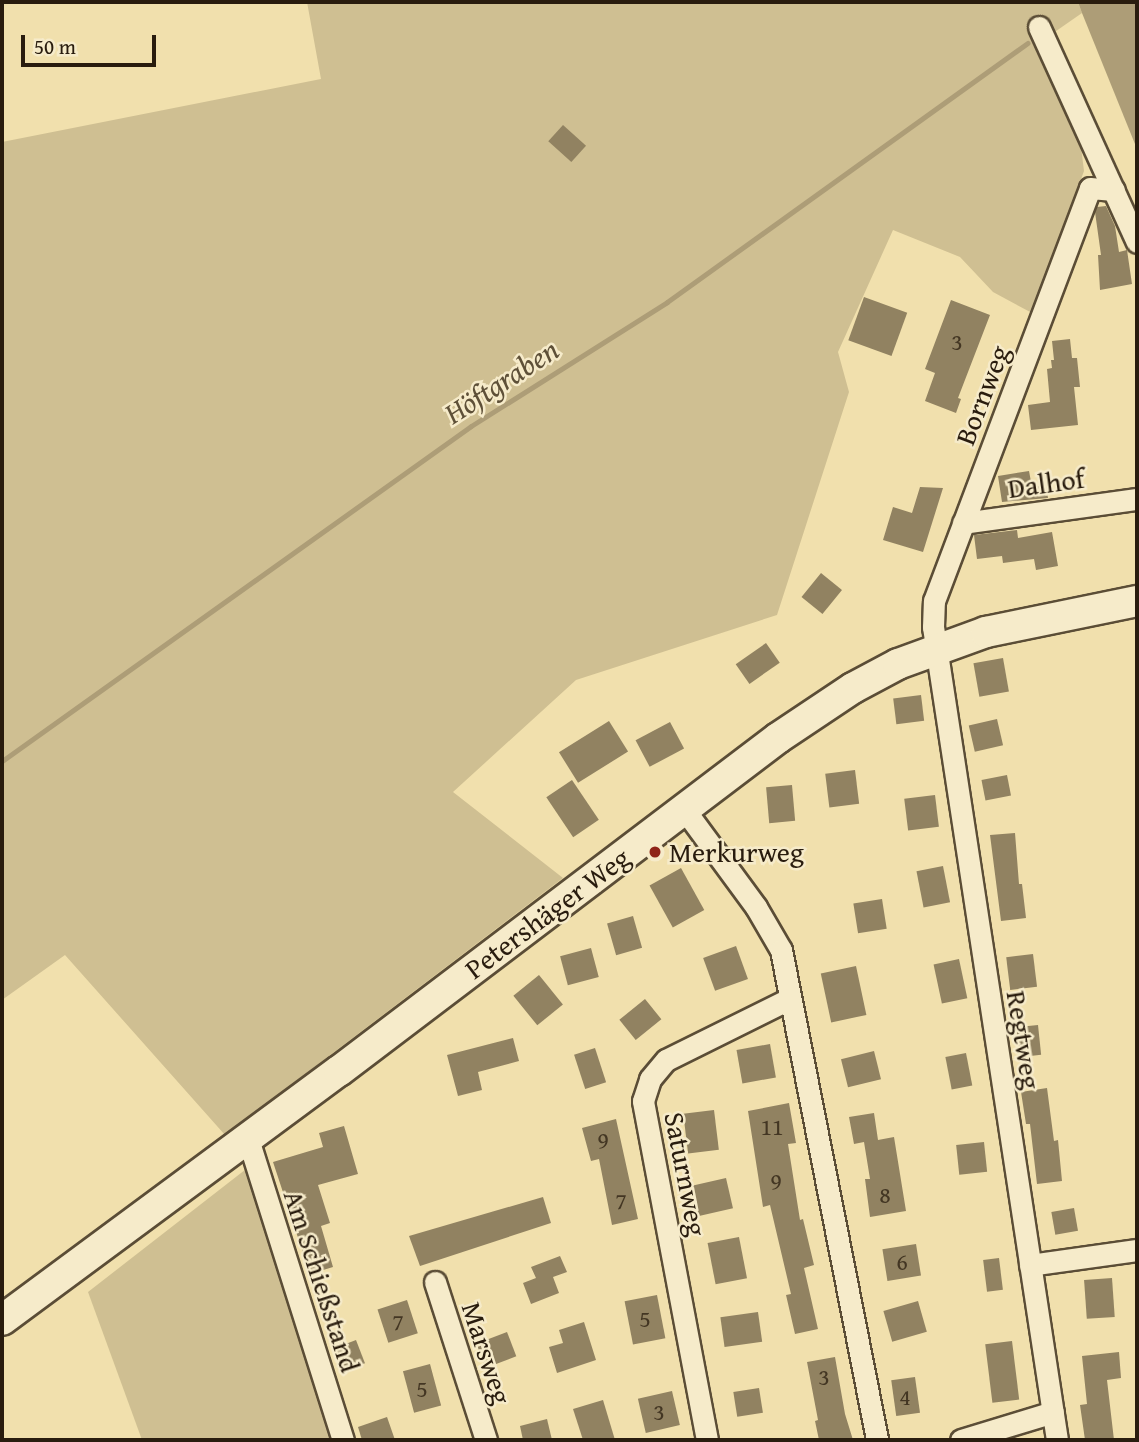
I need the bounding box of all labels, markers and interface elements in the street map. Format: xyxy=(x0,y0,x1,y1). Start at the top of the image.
scale bar xyxy=(24,21,159,65)
text: 50 m xyxy=(34,31,76,62)
house number: 3 xyxy=(951,328,963,356)
water label: Höftgraben xyxy=(437,331,565,431)
street label: Bornweg xyxy=(948,341,1016,449)
street label: Dalhof xyxy=(1005,461,1087,505)
place label: Merkurweg xyxy=(669,835,804,869)
street label: Petershäger Weg xyxy=(458,840,636,986)
marker: Merkurweg xyxy=(647,844,663,860)
street label: Regtweg xyxy=(1000,988,1048,1092)
street label: Saturnweg xyxy=(658,1109,714,1239)
house number: 11 xyxy=(760,1113,784,1141)
house number: 9 xyxy=(597,1126,609,1154)
house number: 9 xyxy=(770,1167,782,1195)
house number: 8 xyxy=(879,1181,891,1209)
street label: Am Schießstand xyxy=(277,1186,367,1376)
house number: 7 xyxy=(615,1187,627,1215)
house number: 6 xyxy=(896,1248,908,1276)
street label: Marsweg xyxy=(455,1298,519,1408)
house number: 5 xyxy=(639,1305,651,1333)
house number: 7 xyxy=(392,1308,404,1336)
house number: 3 xyxy=(818,1363,830,1391)
house number: 5 xyxy=(416,1375,428,1403)
house number: 4 xyxy=(899,1383,911,1411)
house number: 3 xyxy=(653,1398,665,1426)

